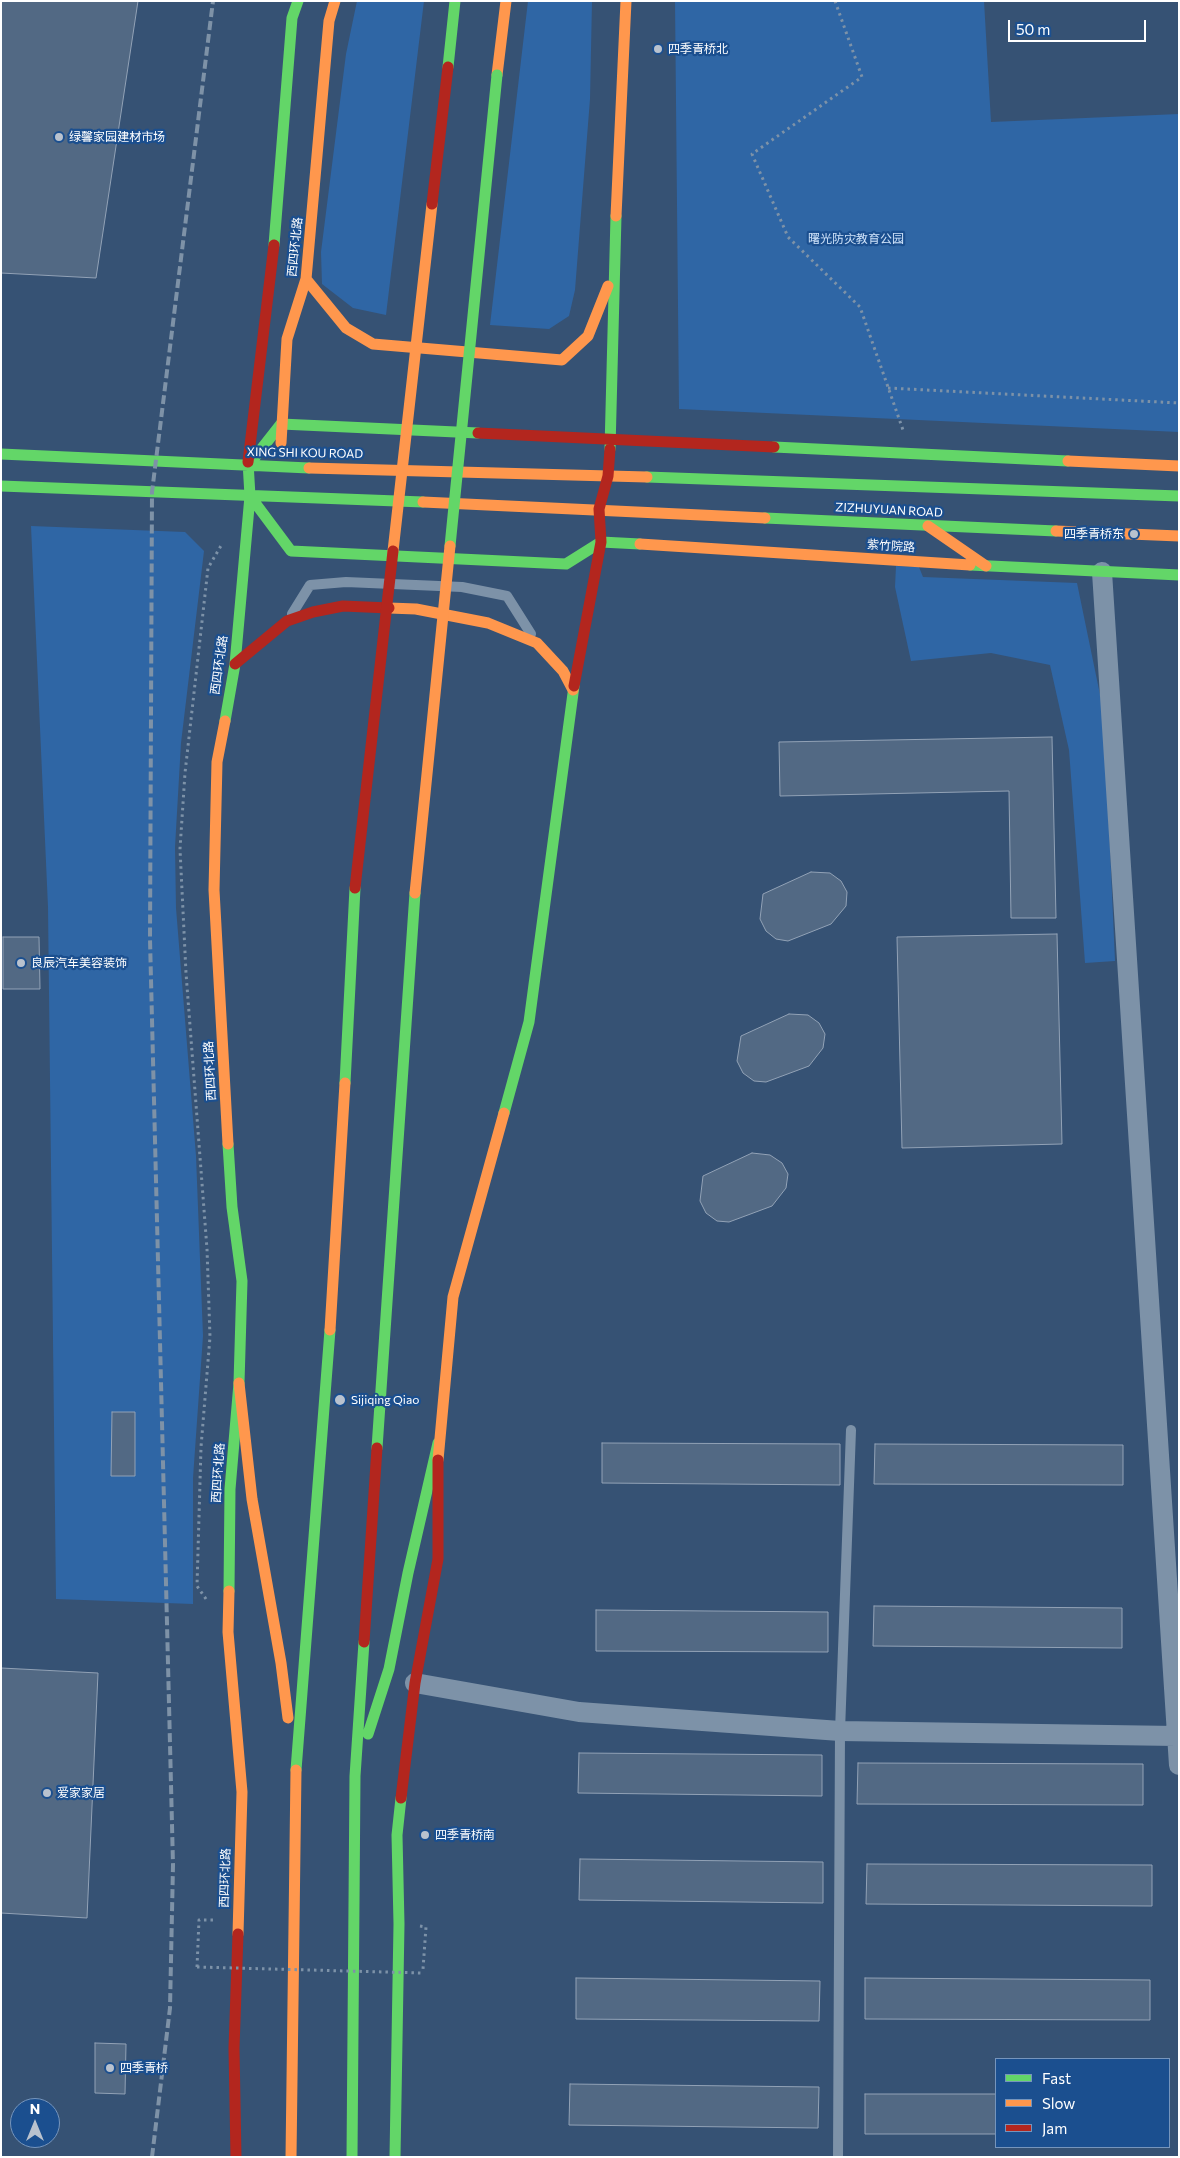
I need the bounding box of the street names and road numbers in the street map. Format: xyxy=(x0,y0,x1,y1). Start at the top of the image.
street label: 西四环北路 xyxy=(285,216,305,278)
street label: XING SHI KOU ROAD xyxy=(247,445,363,461)
street label: ZIZHUYUAN ROAD xyxy=(835,500,943,520)
street label: 紫竹院路 xyxy=(867,537,915,555)
street label: 西四环北路 xyxy=(208,634,230,696)
street label: 西四环北路 xyxy=(201,1041,219,1101)
street label: 西四环北路 xyxy=(209,1443,227,1503)
street label: 西四环北路 xyxy=(217,1848,233,1908)

